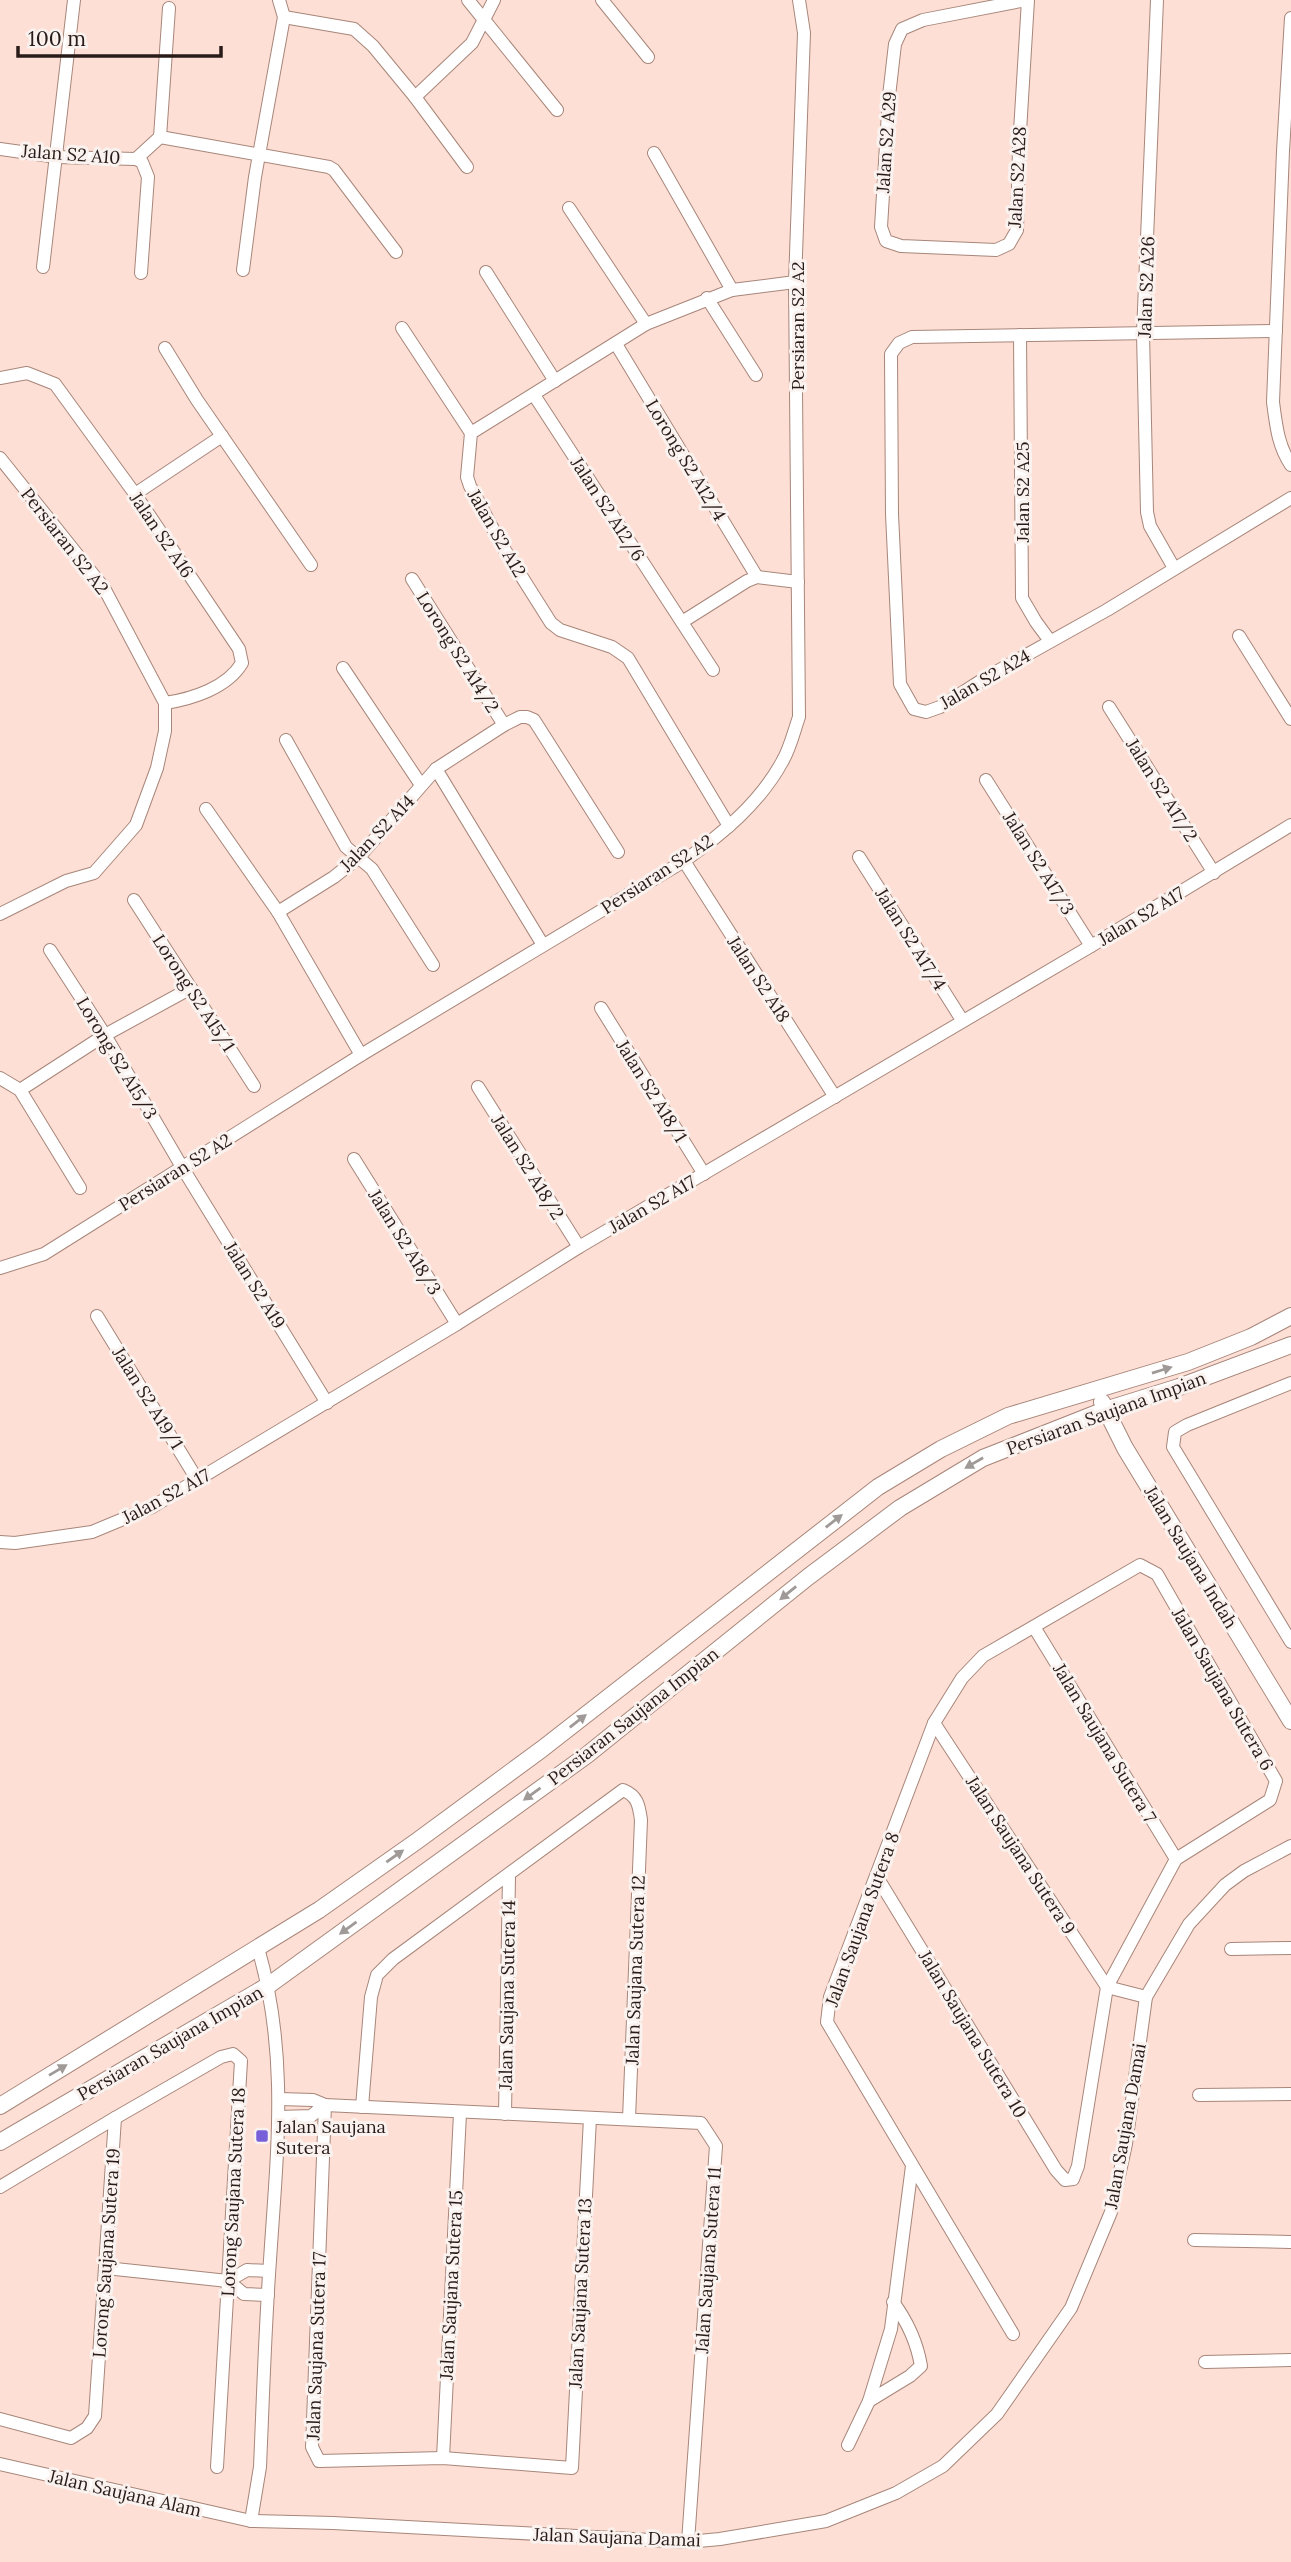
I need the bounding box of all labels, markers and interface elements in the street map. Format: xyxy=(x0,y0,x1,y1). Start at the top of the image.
scale bar xyxy=(18,14,220,58)
text: 100 m xyxy=(28,25,86,52)
street label: Jalan S2 A29 xyxy=(871,91,901,194)
street label: Jalan S2 A28 xyxy=(1003,126,1031,229)
street label: Jalan S2 A10 xyxy=(20,139,121,169)
street label: Jalan S2 A26 xyxy=(1133,236,1159,339)
street label: Persiaran S2 A2 xyxy=(786,261,809,391)
street label: Lorong S2 A12/4 xyxy=(641,395,731,525)
street label: Jalan S2 A25 xyxy=(1011,441,1034,544)
street label: Jalan S2 A12/6 xyxy=(565,452,650,565)
street label: Persiaran S2 A2 xyxy=(16,483,114,599)
street label: Jalan S2 A12 xyxy=(462,484,531,581)
street label: Jalan S2 A16 xyxy=(124,487,199,582)
street label: Lorong S2 A14/2 xyxy=(412,587,504,717)
street label: Jalan S2 A24 xyxy=(935,644,1035,715)
street label: Jalan S2 A17/2 xyxy=(1121,733,1203,846)
street label: Jalan S2 A14 xyxy=(334,790,419,877)
street label: Jalan S2 A17/3 xyxy=(998,806,1080,919)
street label: Persiaran S2 A2 xyxy=(597,829,717,919)
street label: Jalan S2 A17 xyxy=(1093,881,1188,951)
street label: Jalan S2 A17/4 xyxy=(870,883,952,995)
street label: Lorong S2 A15/1 xyxy=(148,930,240,1056)
street label: Jalan S2 A18 xyxy=(722,931,795,1026)
street label: Lorong S2 A15/3 xyxy=(71,993,163,1123)
street label: Jalan S2 A18/1 xyxy=(611,1035,693,1146)
street label: Jalan S2 A18/2 xyxy=(486,1109,569,1224)
street label: Persiaran S2 A2 xyxy=(114,1128,236,1216)
street label: Jalan S2 A17 xyxy=(604,1170,699,1239)
street label: Jalan S2 A18/3 xyxy=(363,1184,447,1299)
street label: Jalan S2 A19 xyxy=(219,1236,291,1333)
street label: Jalan S2 A19/1 xyxy=(107,1342,189,1453)
one-way arrow xyxy=(1152,1364,1173,1374)
street label: Persiaran Saujana Impian xyxy=(1003,1366,1209,1460)
one-way arrow xyxy=(965,1457,984,1469)
street label: Jalan S2 A17 xyxy=(117,1463,214,1529)
street label: Jalan Saujana Indah xyxy=(1139,1481,1243,1633)
one-way arrow xyxy=(825,1513,843,1528)
one-way arrow xyxy=(779,1585,796,1600)
street label: Jalan Saujana Sutera 6 xyxy=(1166,1603,1279,1775)
street label: Persiaran Saujana Impian xyxy=(543,1642,723,1790)
street label: Jalan Saujana Sutera 7 xyxy=(1048,1658,1162,1827)
one-way arrow xyxy=(569,1715,587,1729)
street label: Jalan Saujana Sutera 9 xyxy=(961,1771,1081,1939)
one-way arrow xyxy=(523,1787,541,1801)
street label: Jalan Saujana Sutera 8 xyxy=(819,1829,904,2010)
one-way arrow xyxy=(386,1850,404,1864)
street label: Jalan Saujana Sutera 12 xyxy=(620,1875,650,2066)
street label: Jalan Saujana Sutera 14 xyxy=(494,1899,520,2091)
one-way arrow xyxy=(339,1921,357,1935)
street label: Jalan Saujana Sutera 10 xyxy=(913,1945,1032,2122)
street label: Persiaran Saujana Impian xyxy=(73,1980,267,2106)
street label: Jalan Saujana Damai xyxy=(1099,2041,1151,2212)
one-way arrow xyxy=(49,2064,68,2077)
street label: Lorong Saujana Sutera 18 xyxy=(216,2087,250,2297)
place label: Jalan Saujana Sutera xyxy=(275,2115,386,2159)
marker: Jalan Saujana Sutera xyxy=(254,2128,270,2144)
street label: Lorong Saujana Sutera 19 xyxy=(87,2147,125,2359)
street label: Jalan Saujana Sutera 11 xyxy=(690,2166,726,2355)
street label: Jalan Saujana Sutera 15 xyxy=(434,2189,467,2382)
street label: Jalan Saujana Sutera 13 xyxy=(563,2197,596,2390)
street label: Jalan Saujana Sutera 17 xyxy=(301,2251,331,2442)
street label: Jalan Saujana Alam xyxy=(45,2464,204,2522)
street label: Jalan Saujana Damai xyxy=(532,2523,701,2551)

